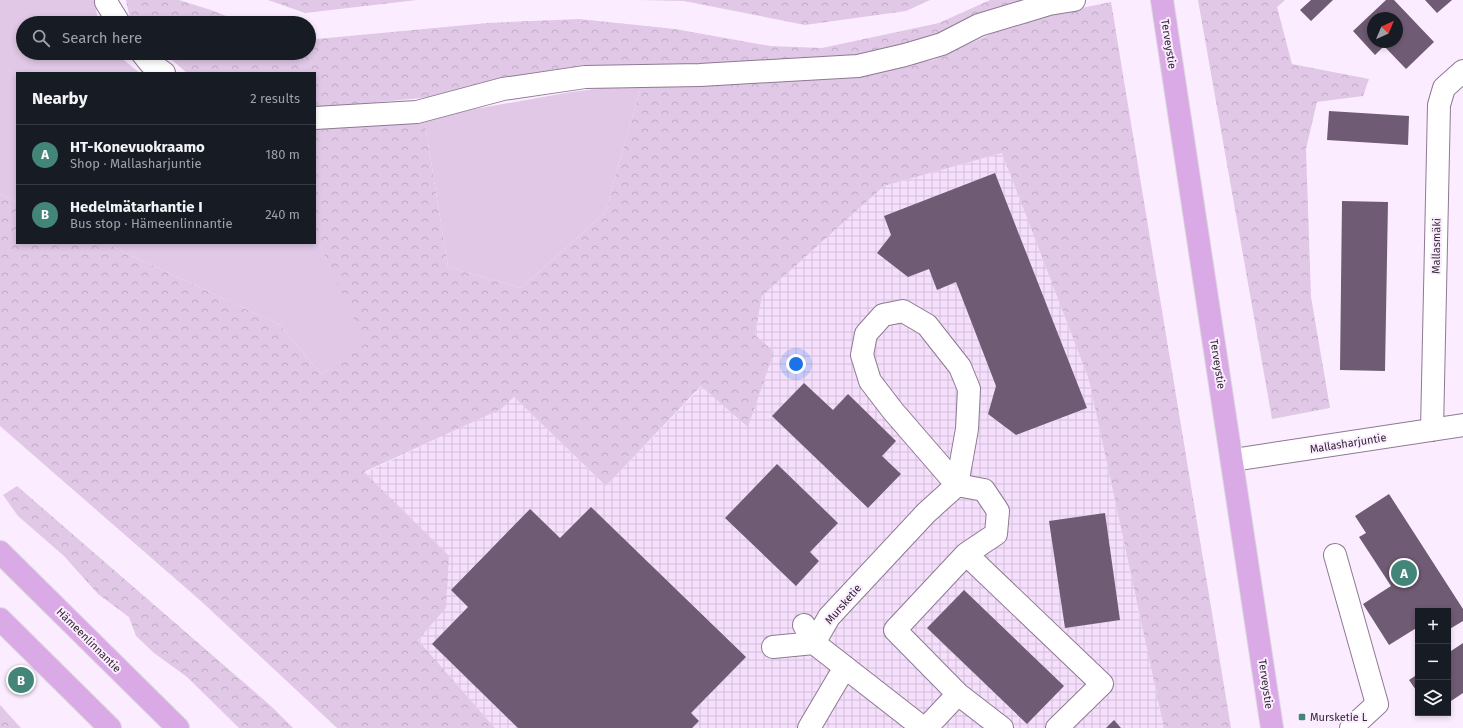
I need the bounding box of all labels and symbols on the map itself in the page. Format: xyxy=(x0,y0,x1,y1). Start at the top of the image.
north arrow xyxy=(1367,12,1403,48)
street label: Terveystie xyxy=(1158,18,1179,70)
street label: Mallasmäki xyxy=(1430,218,1443,274)
street label: Terveystie xyxy=(1207,338,1228,390)
your location xyxy=(786,354,806,374)
street label: Mallasharjuntie xyxy=(1309,431,1387,456)
pin: A xyxy=(1391,558,1417,588)
street label: Mursketie xyxy=(822,582,864,627)
street label: Hämeenlinnantie xyxy=(54,605,124,675)
street label: Terveystie xyxy=(1256,658,1275,710)
pin: B xyxy=(8,665,34,695)
place label: Mursketie L xyxy=(1310,711,1368,724)
marker: Mursketie L xyxy=(1297,712,1307,722)

